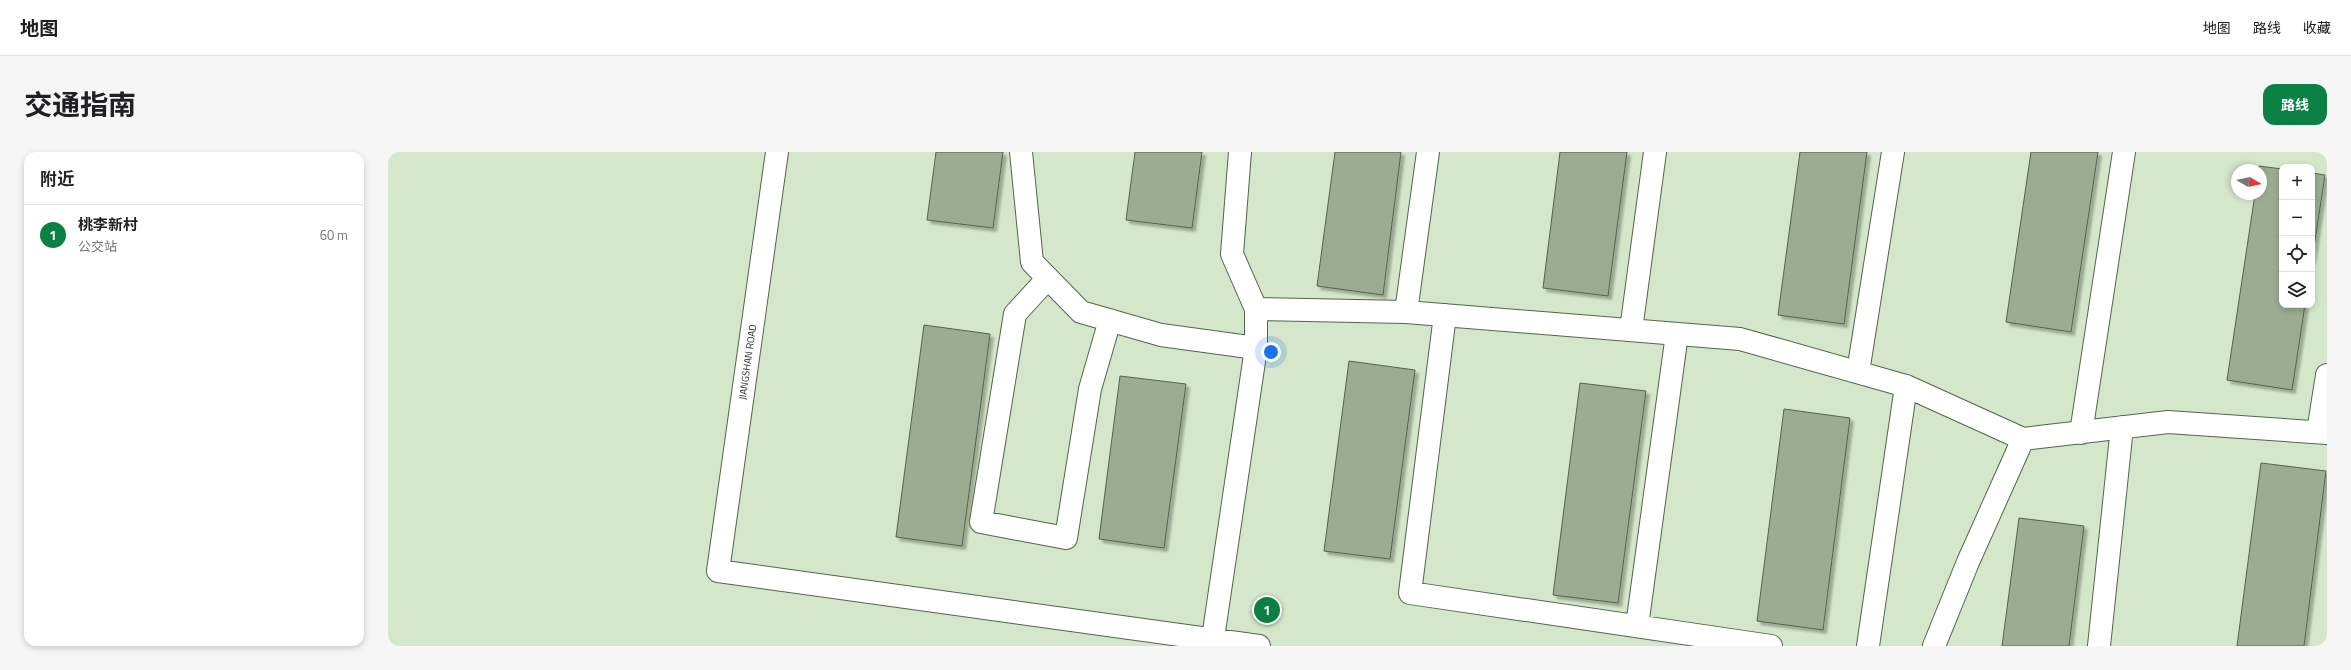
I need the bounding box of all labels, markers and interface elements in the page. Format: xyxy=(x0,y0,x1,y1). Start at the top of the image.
text: 地图 xyxy=(20,13,58,42)
text: 地图 xyxy=(2203,17,2231,38)
text: 路线 xyxy=(2253,17,2281,38)
text: 收藏 xyxy=(2303,17,2331,38)
text: 交通指南 xyxy=(24,83,136,126)
button: 路线 xyxy=(2263,84,2327,125)
north arrow xyxy=(2231,164,2267,200)
map controls xyxy=(2279,164,2315,308)
button: + xyxy=(2279,164,2315,200)
text: 附近 xyxy=(40,166,74,192)
button: − xyxy=(2279,200,2315,236)
text: 桃李新村 xyxy=(78,213,138,236)
text: 1 xyxy=(49,225,57,245)
text: 60 m xyxy=(320,225,348,245)
text: 公交站 xyxy=(78,236,117,256)
button: locate xyxy=(2279,236,2315,272)
button: layers xyxy=(2279,272,2315,308)
street label: JIANGSHAN ROAD xyxy=(735,323,760,401)
your location xyxy=(1261,342,1281,362)
pin: 1 xyxy=(1254,595,1280,625)

